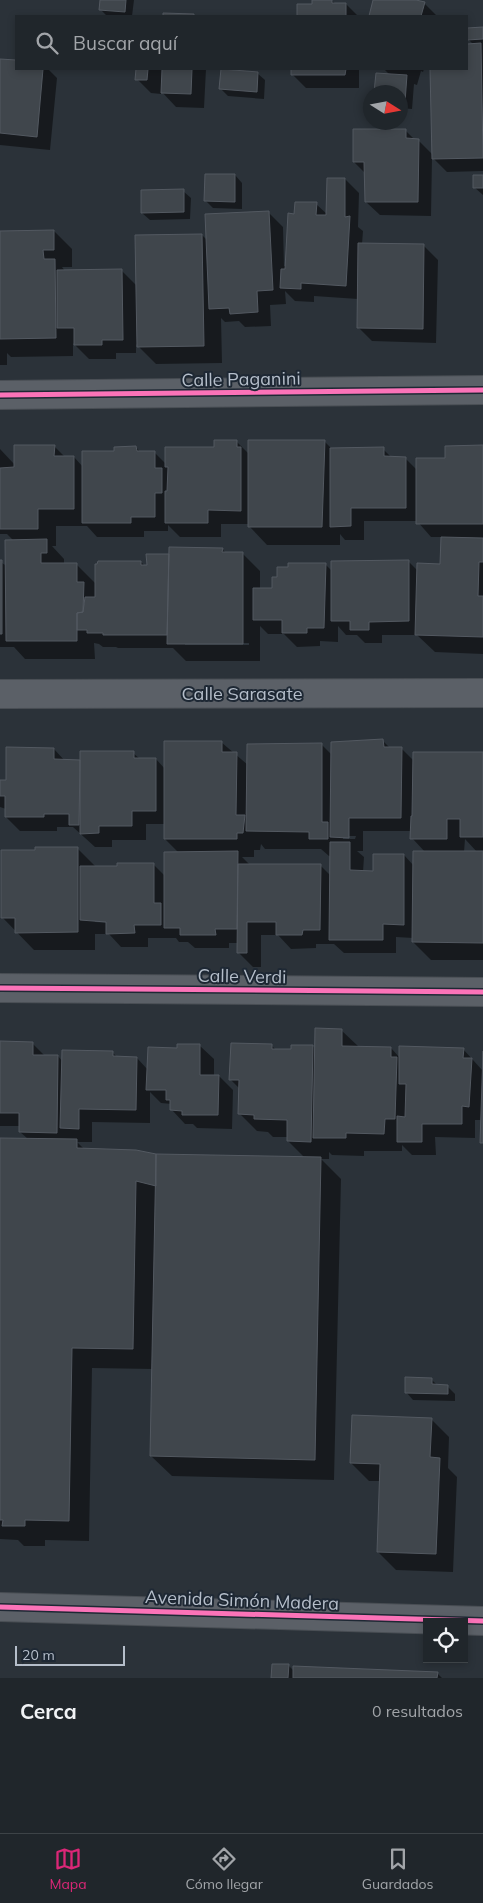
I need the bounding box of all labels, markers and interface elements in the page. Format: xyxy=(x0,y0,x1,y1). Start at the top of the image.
search box xyxy=(15,15,468,70)
icon: search xyxy=(33,29,61,57)
text: Buscar aquí xyxy=(73,31,177,55)
north arrow xyxy=(363,85,408,130)
street label: Calle Paganini xyxy=(181,366,301,392)
street label: Calle Sarasate xyxy=(182,682,302,705)
street label: Calle Verdi xyxy=(197,964,287,988)
street label: Avenida Simón Madera xyxy=(145,1585,339,1615)
map controls xyxy=(423,1618,468,1663)
button: locate xyxy=(423,1618,468,1663)
scale bar xyxy=(15,1643,125,1666)
text: 20 m xyxy=(22,1646,55,1664)
text: Cerca xyxy=(20,1698,77,1724)
text: 0 resultados xyxy=(372,1701,463,1721)
tab: Mapa xyxy=(49,1845,87,1893)
tab: Cómo llegar xyxy=(186,1845,263,1893)
tab: Guardados xyxy=(362,1845,434,1893)

